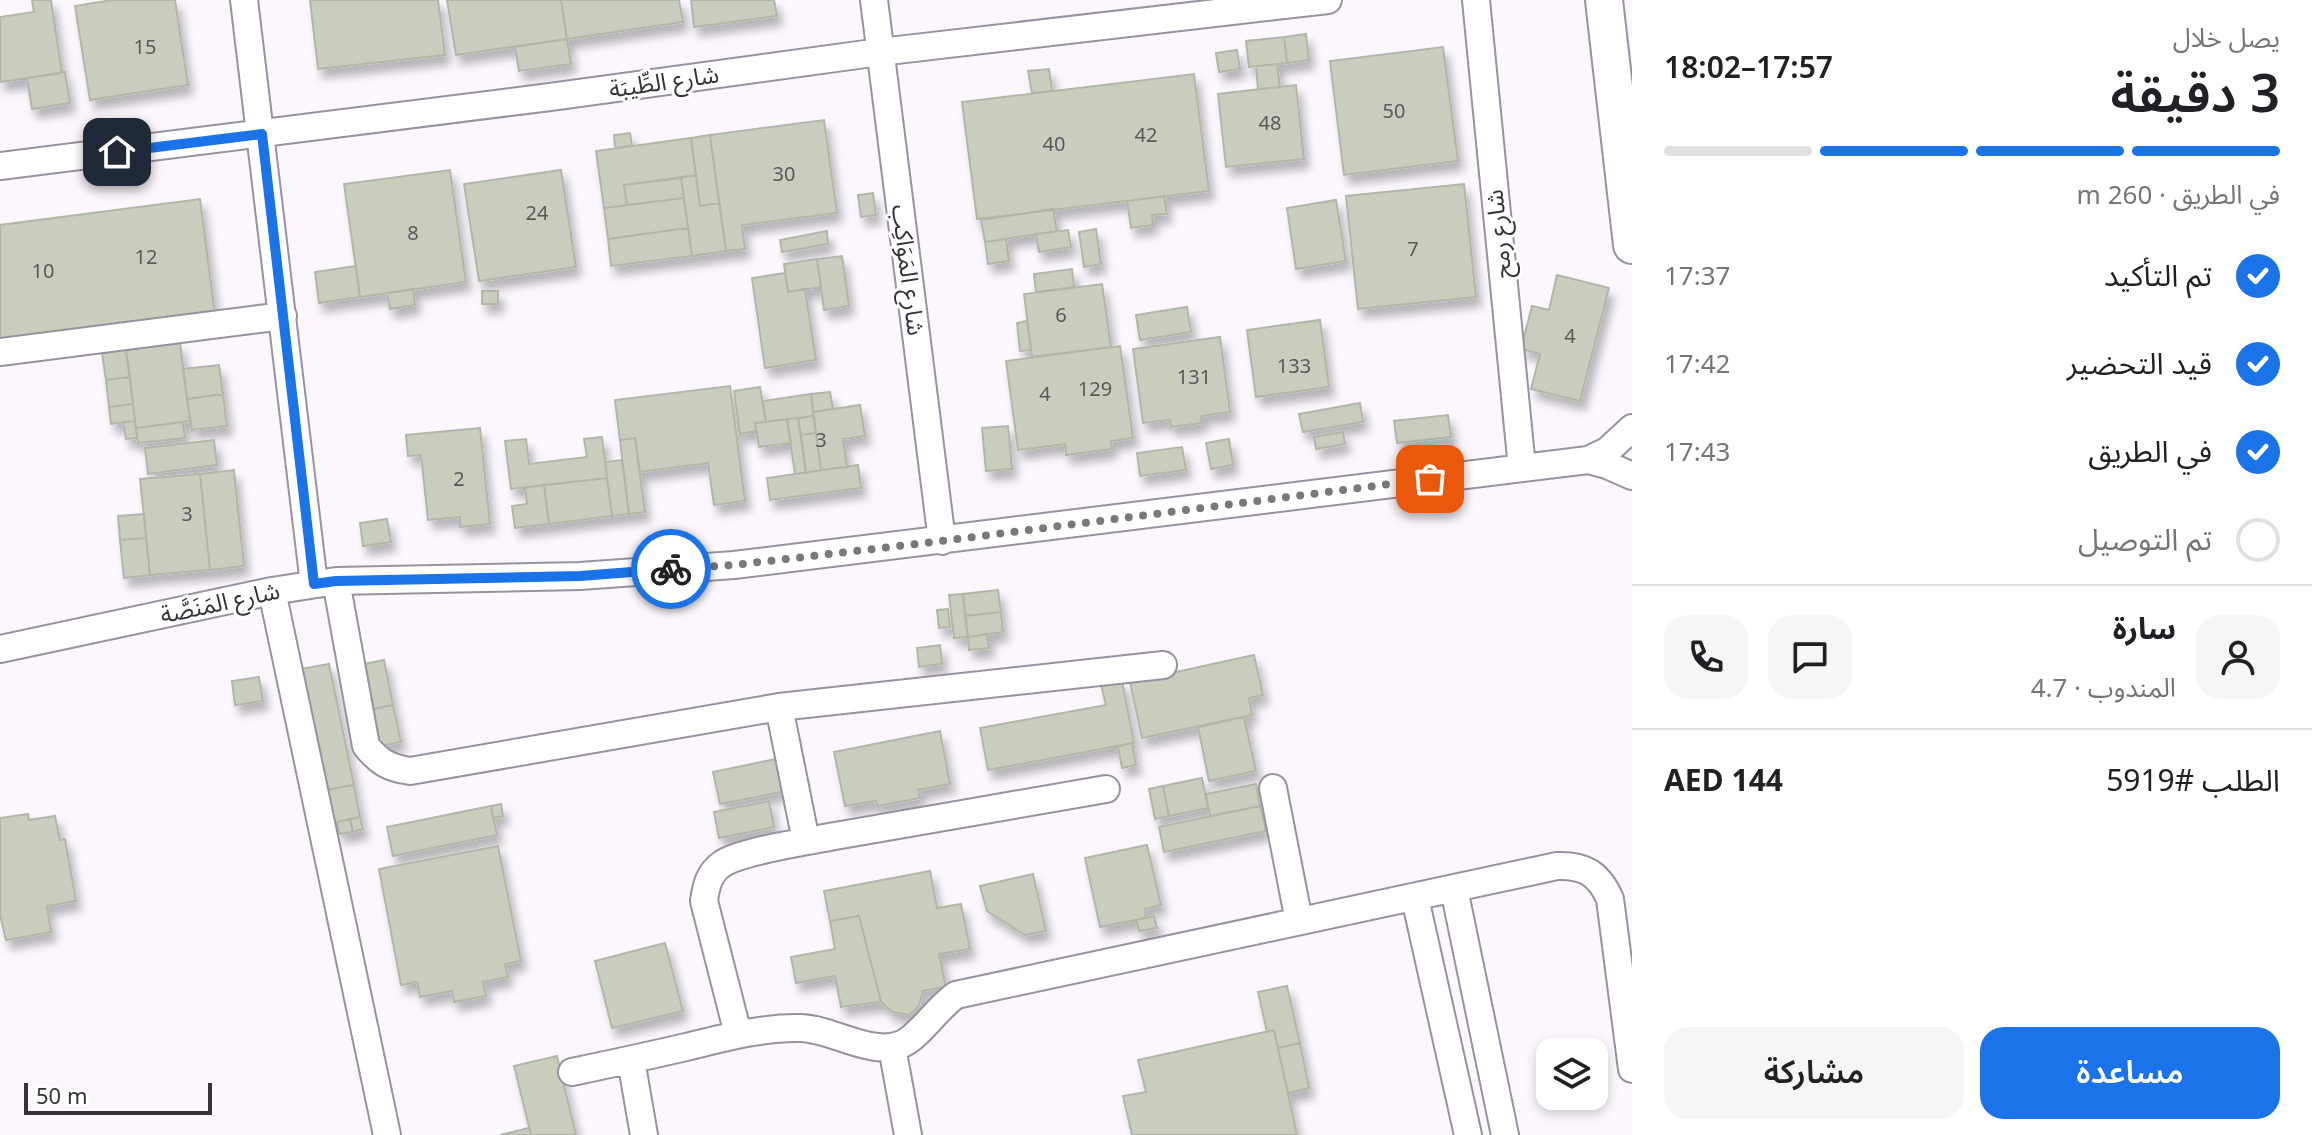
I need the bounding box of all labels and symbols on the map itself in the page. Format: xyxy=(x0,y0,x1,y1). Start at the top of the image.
house number: 15 xyxy=(134,27,156,69)
street label: شارع الطِّيبَة xyxy=(606,50,723,115)
house number: 50 xyxy=(1383,91,1405,133)
house number: 48 xyxy=(1259,103,1281,145)
house number: 42 xyxy=(1135,115,1157,157)
pin xyxy=(83,118,151,186)
house number: 40 xyxy=(1043,124,1065,166)
house number: 30 xyxy=(773,154,795,196)
street label: شارع رمح xyxy=(1469,187,1530,281)
house number: 24 xyxy=(526,193,549,235)
street label: شارع المَوَاكِب xyxy=(874,201,941,339)
house number: 8 xyxy=(407,213,419,255)
house number: 7 xyxy=(1407,229,1419,271)
house number: 12 xyxy=(135,237,157,279)
house number: 10 xyxy=(32,251,54,293)
house number: 6 xyxy=(1055,295,1067,337)
house number: 4 xyxy=(1564,316,1576,358)
house number: 133 xyxy=(1277,346,1311,388)
house number: 131 xyxy=(1177,357,1211,399)
house number: 129 xyxy=(1078,369,1112,411)
house number: 4 xyxy=(1039,374,1051,416)
house number: 3 xyxy=(815,420,827,462)
pin xyxy=(1396,445,1464,513)
house number: 2 xyxy=(453,459,465,501)
house number: 3 xyxy=(181,494,193,536)
courier xyxy=(631,529,711,609)
street label: شارع المَنَصَّة xyxy=(155,566,285,641)
scale bar xyxy=(24,1079,212,1115)

